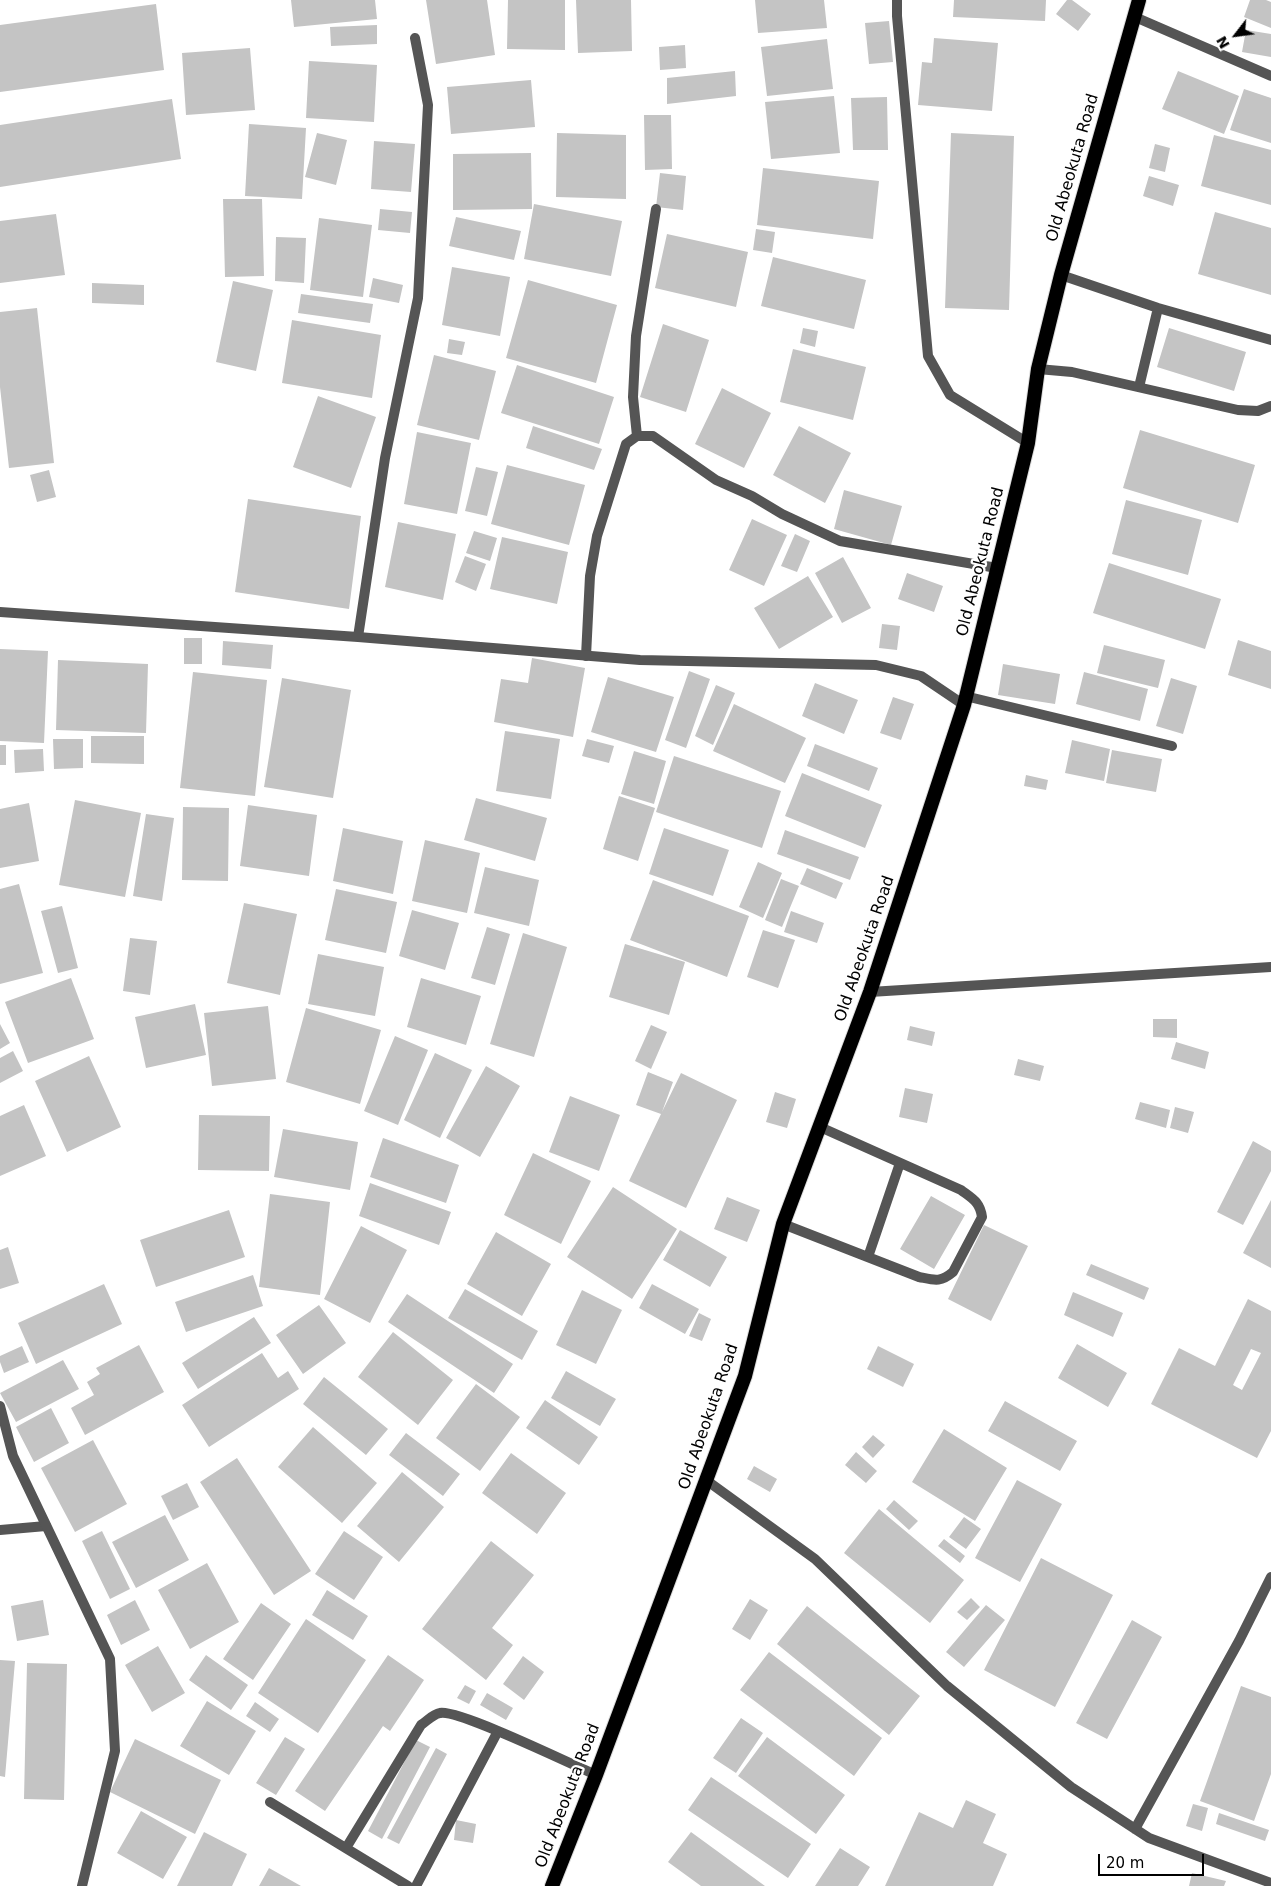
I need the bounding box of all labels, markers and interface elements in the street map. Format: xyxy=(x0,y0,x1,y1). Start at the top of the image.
north arrow xyxy=(1211,10,1261,60)
text: N xyxy=(1213,33,1233,52)
street label: Old Abeokuta Road xyxy=(1043,92,1103,244)
street label: Old Abeokuta Road xyxy=(953,485,1009,639)
street label: Old Abeokuta Road xyxy=(831,873,899,1025)
street label: Old Abeokuta Road xyxy=(675,1341,743,1493)
street label: Old Abeokuta Road xyxy=(532,1721,604,1871)
scale bar xyxy=(1101,1844,1207,1876)
text: 20 m xyxy=(1106,1854,1144,1872)

